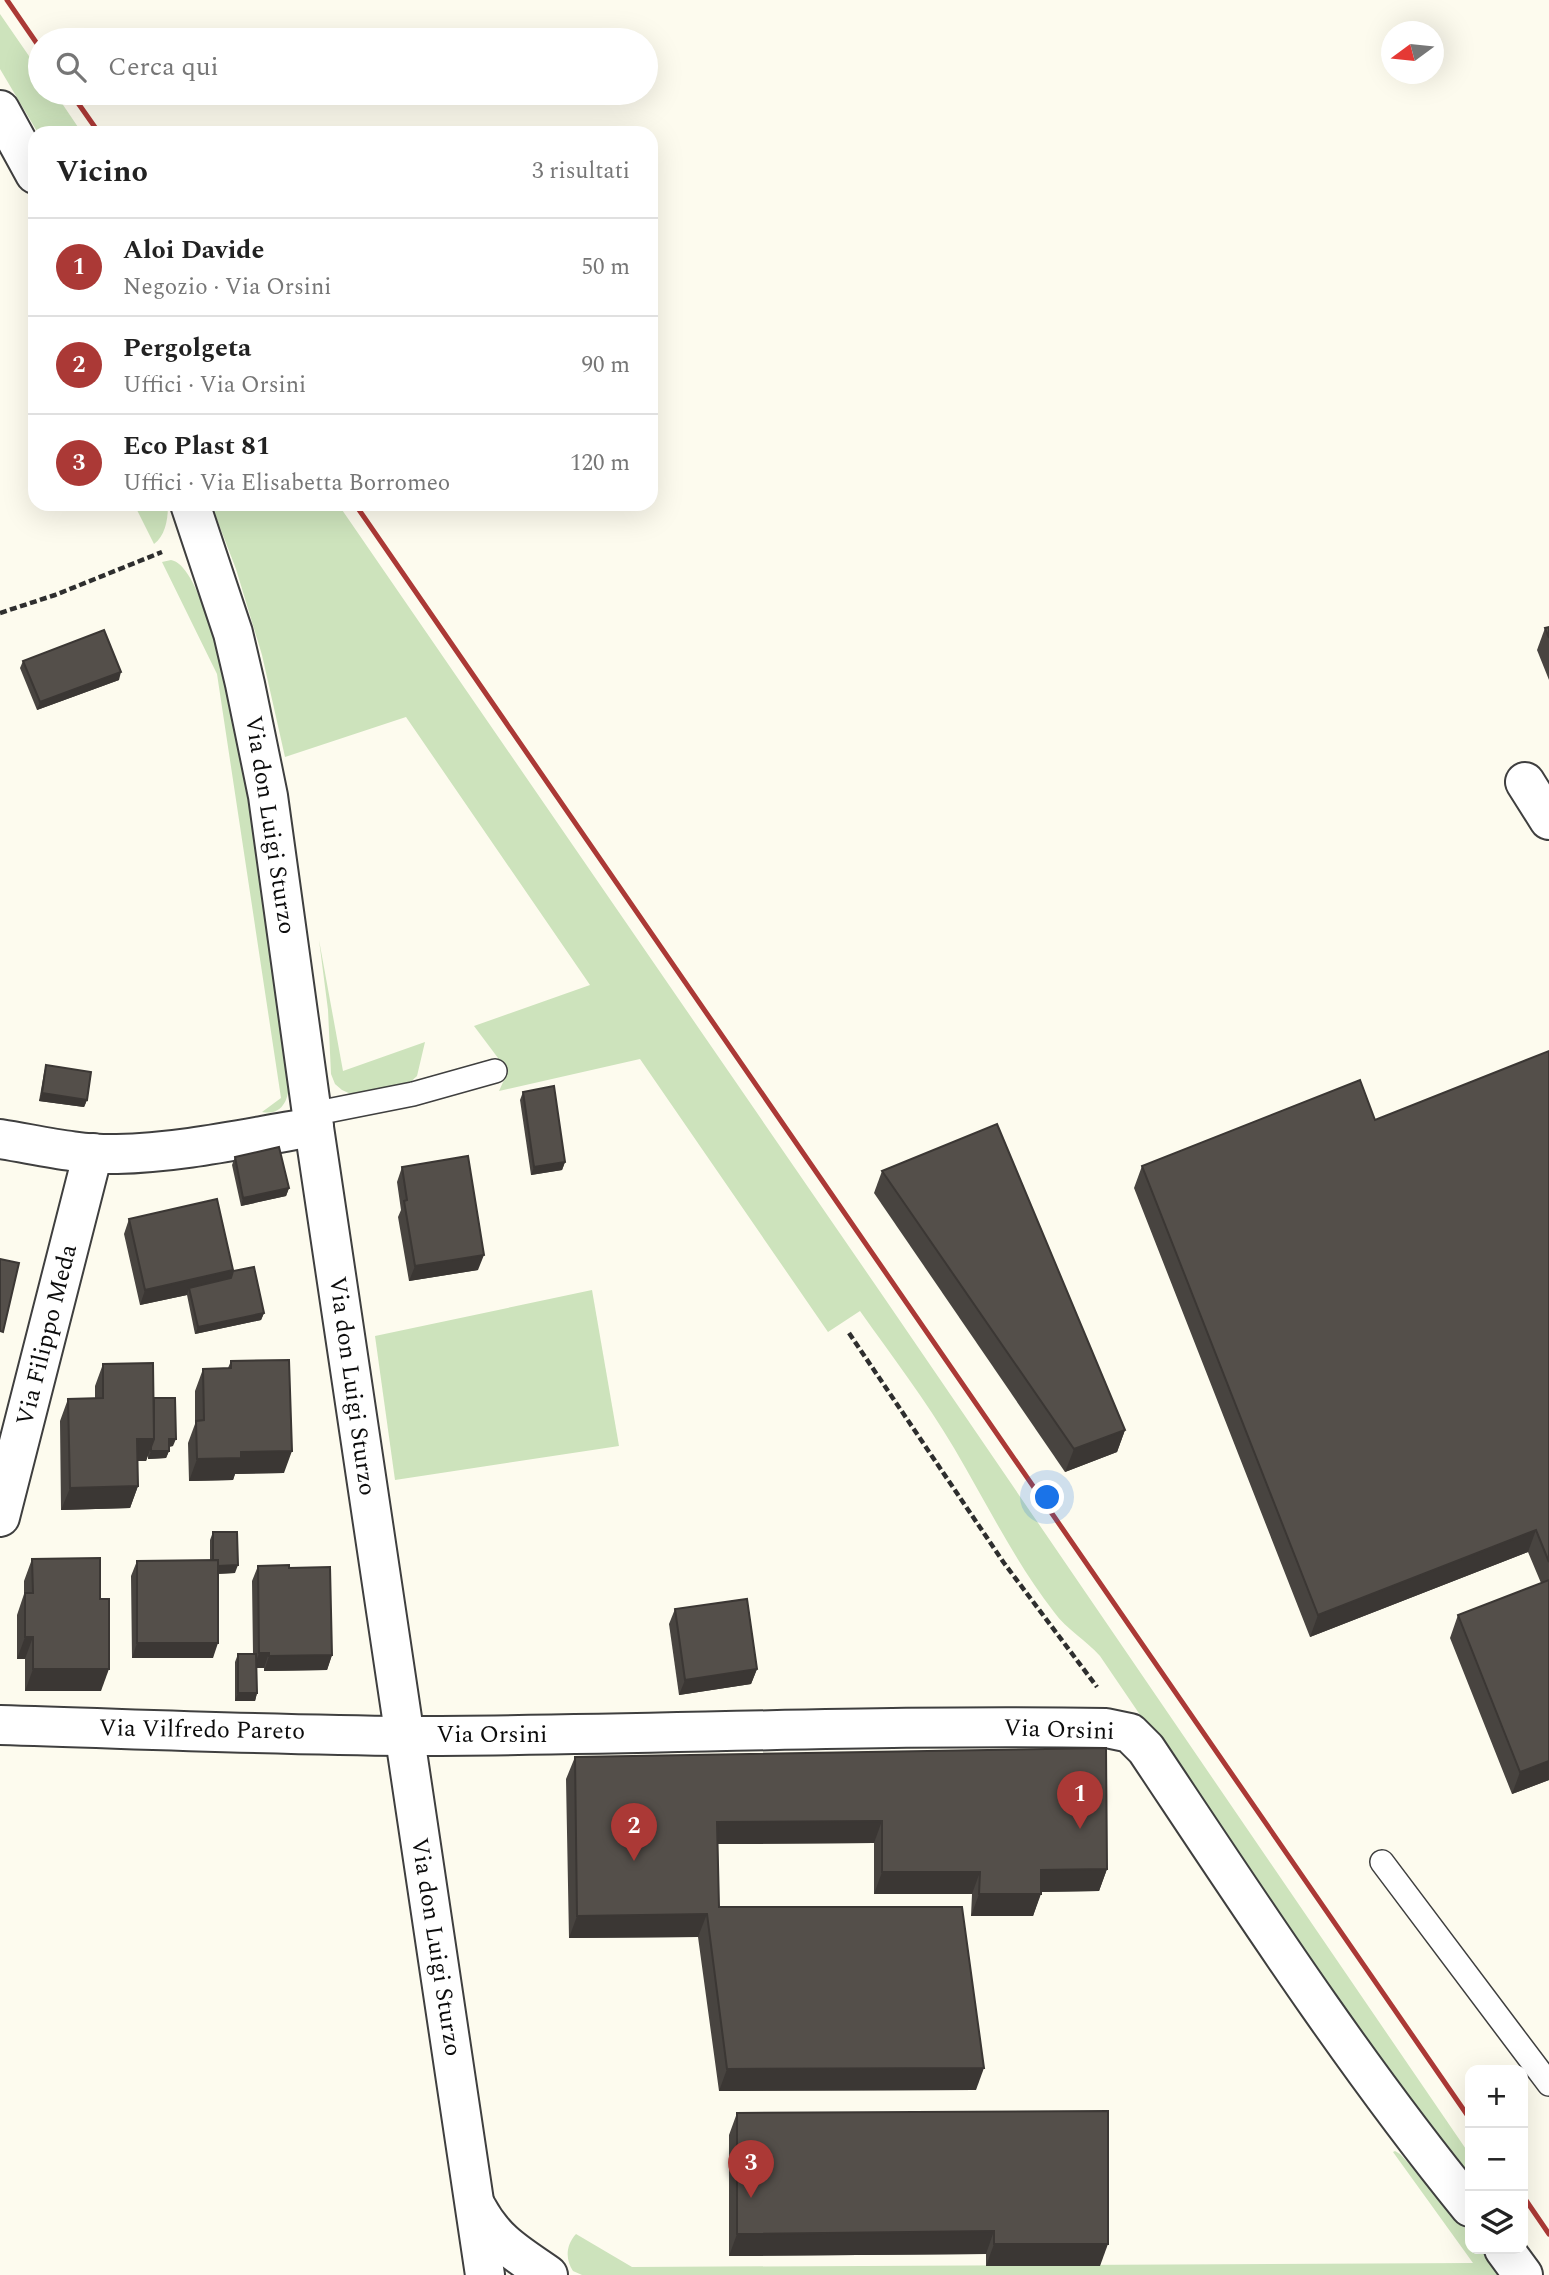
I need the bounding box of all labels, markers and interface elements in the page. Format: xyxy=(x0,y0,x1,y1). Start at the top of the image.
north arrow xyxy=(1381,21,1444,84)
search box xyxy=(28,28,658,105)
text: Cerca qui xyxy=(108,47,219,87)
icon: search xyxy=(52,48,90,86)
text: Vicino xyxy=(56,149,148,195)
text: 3 risultati xyxy=(532,154,630,189)
text: Aloi Davide xyxy=(123,230,264,270)
text: 1 xyxy=(73,250,85,285)
text: 50 m xyxy=(581,250,630,285)
text: Negozio · Via Orsini xyxy=(123,270,332,305)
text: Pergolgeta xyxy=(123,328,251,368)
text: 2 xyxy=(73,348,85,383)
text: 90 m xyxy=(581,348,630,383)
text: Uffici · Via Orsini xyxy=(123,368,306,403)
text: Eco Plast 81 xyxy=(123,426,270,466)
text: 3 xyxy=(73,446,85,481)
text: 120 m xyxy=(570,446,630,481)
text: Uffici · Via Elisabetta Borromeo xyxy=(123,466,450,501)
street label: Via don Luigi Sturzo xyxy=(235,713,305,937)
street label: Via Filippo Meda xyxy=(7,1240,87,1429)
street label: Via don Luigi Sturzo xyxy=(319,1274,385,1498)
your location xyxy=(1030,1480,1064,1514)
street label: Via Vilfredo Pareto xyxy=(99,1710,305,1750)
street label: Via Orsini xyxy=(1003,1710,1115,1750)
street label: Via Orsini xyxy=(436,1717,548,1753)
pin: 1 xyxy=(1057,1771,1103,1829)
pin: 2 xyxy=(611,1803,657,1861)
street label: Via don Luigi Sturzo xyxy=(401,1835,471,2059)
map controls xyxy=(1465,2065,1528,2254)
button: + xyxy=(1465,2065,1528,2128)
button: − xyxy=(1465,2128,1528,2191)
pin: 3 xyxy=(728,2140,774,2198)
button: layers xyxy=(1465,2191,1528,2254)

